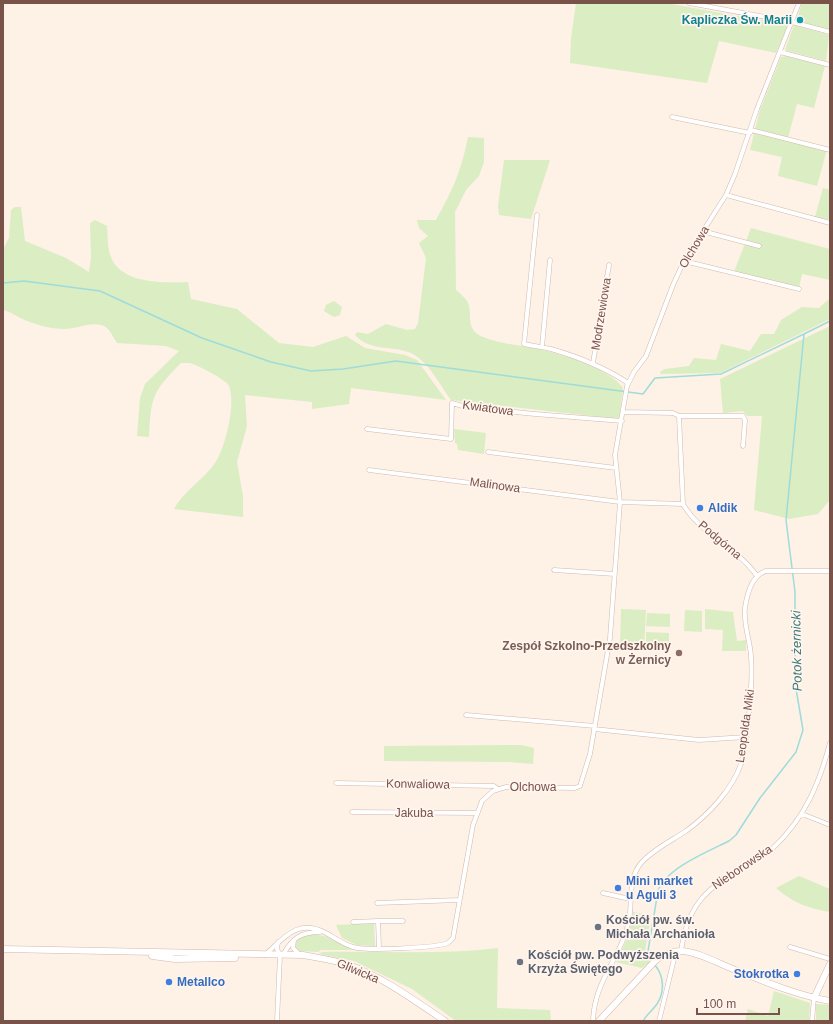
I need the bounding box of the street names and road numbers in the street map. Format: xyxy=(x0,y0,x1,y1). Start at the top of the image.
street label: Olchowa xyxy=(676,223,712,271)
street label: Modrzewiowa xyxy=(588,276,614,351)
street label: Kwiatowa xyxy=(462,397,515,419)
street label: Malinowa xyxy=(469,475,521,496)
street label: Podgórna xyxy=(696,518,745,562)
street label: Leopolda Miki xyxy=(733,688,757,764)
street label: Konwaliowa xyxy=(386,776,450,792)
street label: Olchowa xyxy=(510,780,557,794)
street label: Jakuba xyxy=(395,806,434,820)
street label: Nieborowska xyxy=(709,842,775,892)
street label: Gliwicka xyxy=(335,956,382,986)

